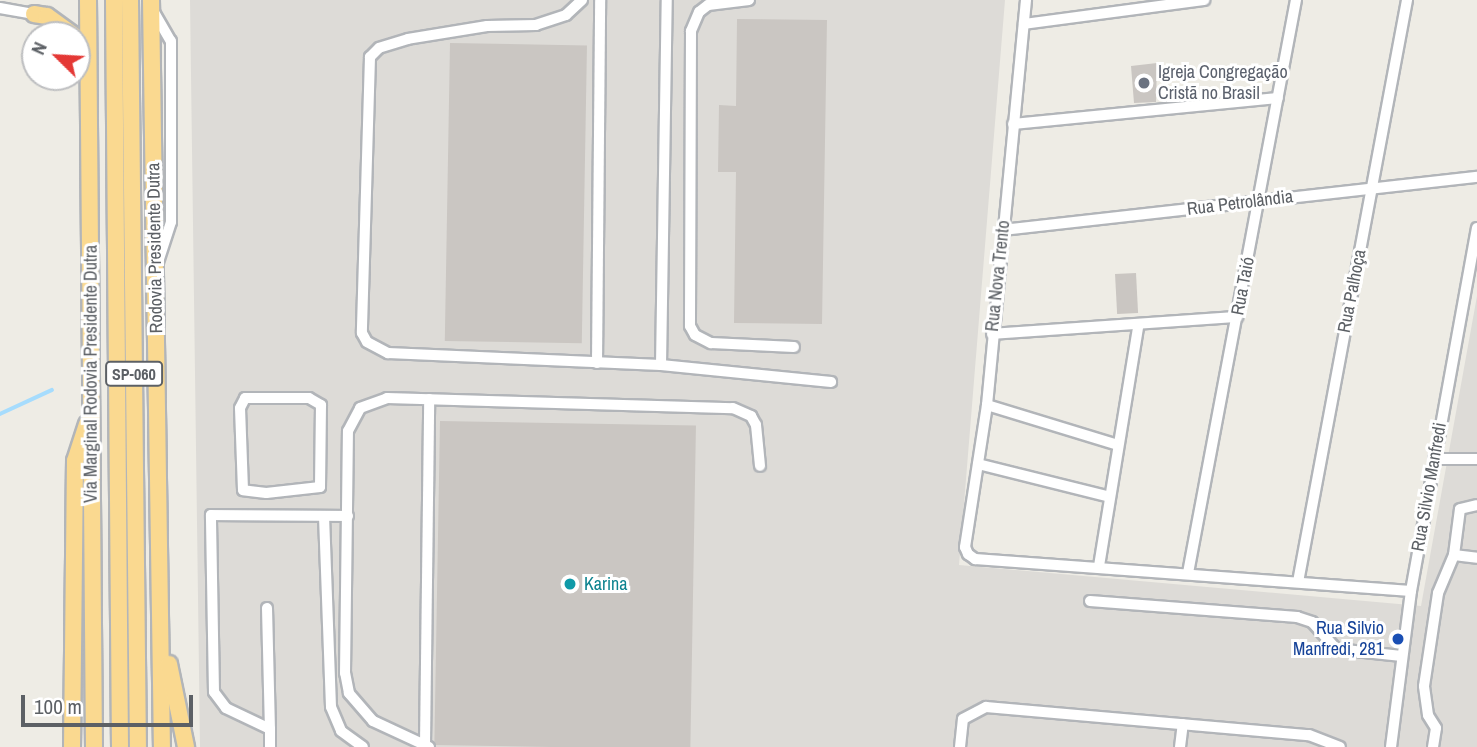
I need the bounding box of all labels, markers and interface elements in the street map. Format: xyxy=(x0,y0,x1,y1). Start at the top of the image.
north arrow xyxy=(21,21,91,91)
text: N xyxy=(24,38,53,59)
place label: Igreja Congregação Cristã no Brasil xyxy=(1158,62,1288,104)
marker: Igreja Congregação Cristã no Brasil xyxy=(1136,75,1152,91)
street label: Rodovia Presidente Dutra xyxy=(143,162,167,334)
street label: Rua Petrolândia xyxy=(1186,186,1294,220)
street label: Rua Nova Trento xyxy=(981,219,1015,333)
street label: Via Marginal Rodovia Presidente Dutra xyxy=(80,245,102,503)
street label: Rua Palhoça xyxy=(1333,247,1371,335)
street label: Rua Taió xyxy=(1227,255,1259,317)
road number: SP-060 xyxy=(104,362,164,386)
street label: Rua Silvio Manfredi xyxy=(1407,421,1451,553)
place label: Karina xyxy=(584,573,627,595)
marker: Karina xyxy=(562,576,578,592)
place label: Rua Silvio Manfredi, 281 xyxy=(1293,618,1384,660)
marker: Rua Silvio Manfredi, 281 xyxy=(1390,631,1406,647)
scale bar xyxy=(24,680,196,724)
text: 100 m xyxy=(34,692,82,721)

